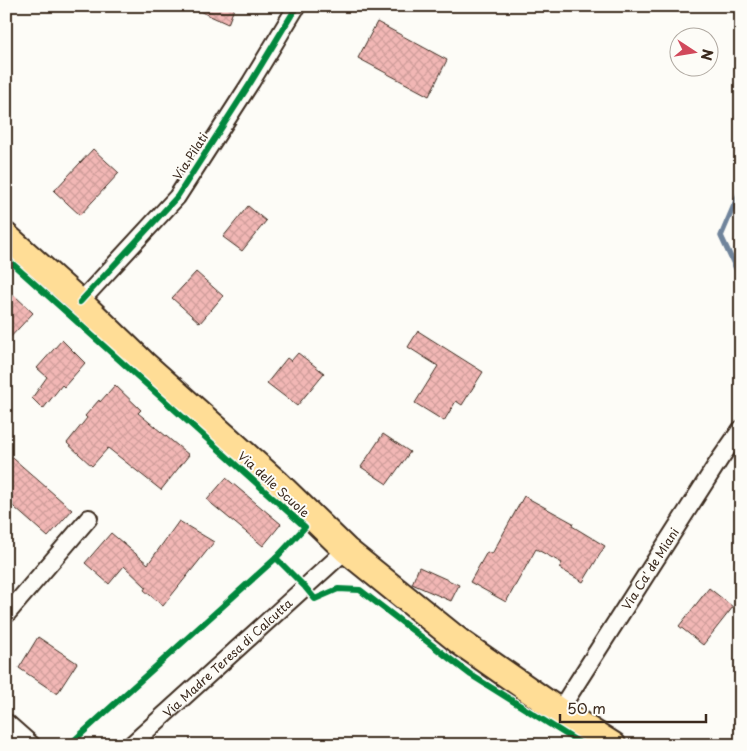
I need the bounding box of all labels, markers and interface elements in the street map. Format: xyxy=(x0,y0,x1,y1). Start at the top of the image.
north arrow xyxy=(670,28,720,78)
text: N xyxy=(696,47,719,62)
street label: Via Pilati xyxy=(168,129,212,183)
street label: Via delle Scuole xyxy=(234,447,314,521)
street label: Via Ca' de Miani xyxy=(617,524,683,613)
street label: Via Madre Teresa di Calcutta xyxy=(158,594,296,721)
scale bar xyxy=(560,691,706,723)
text: 50 m xyxy=(567,696,606,719)

